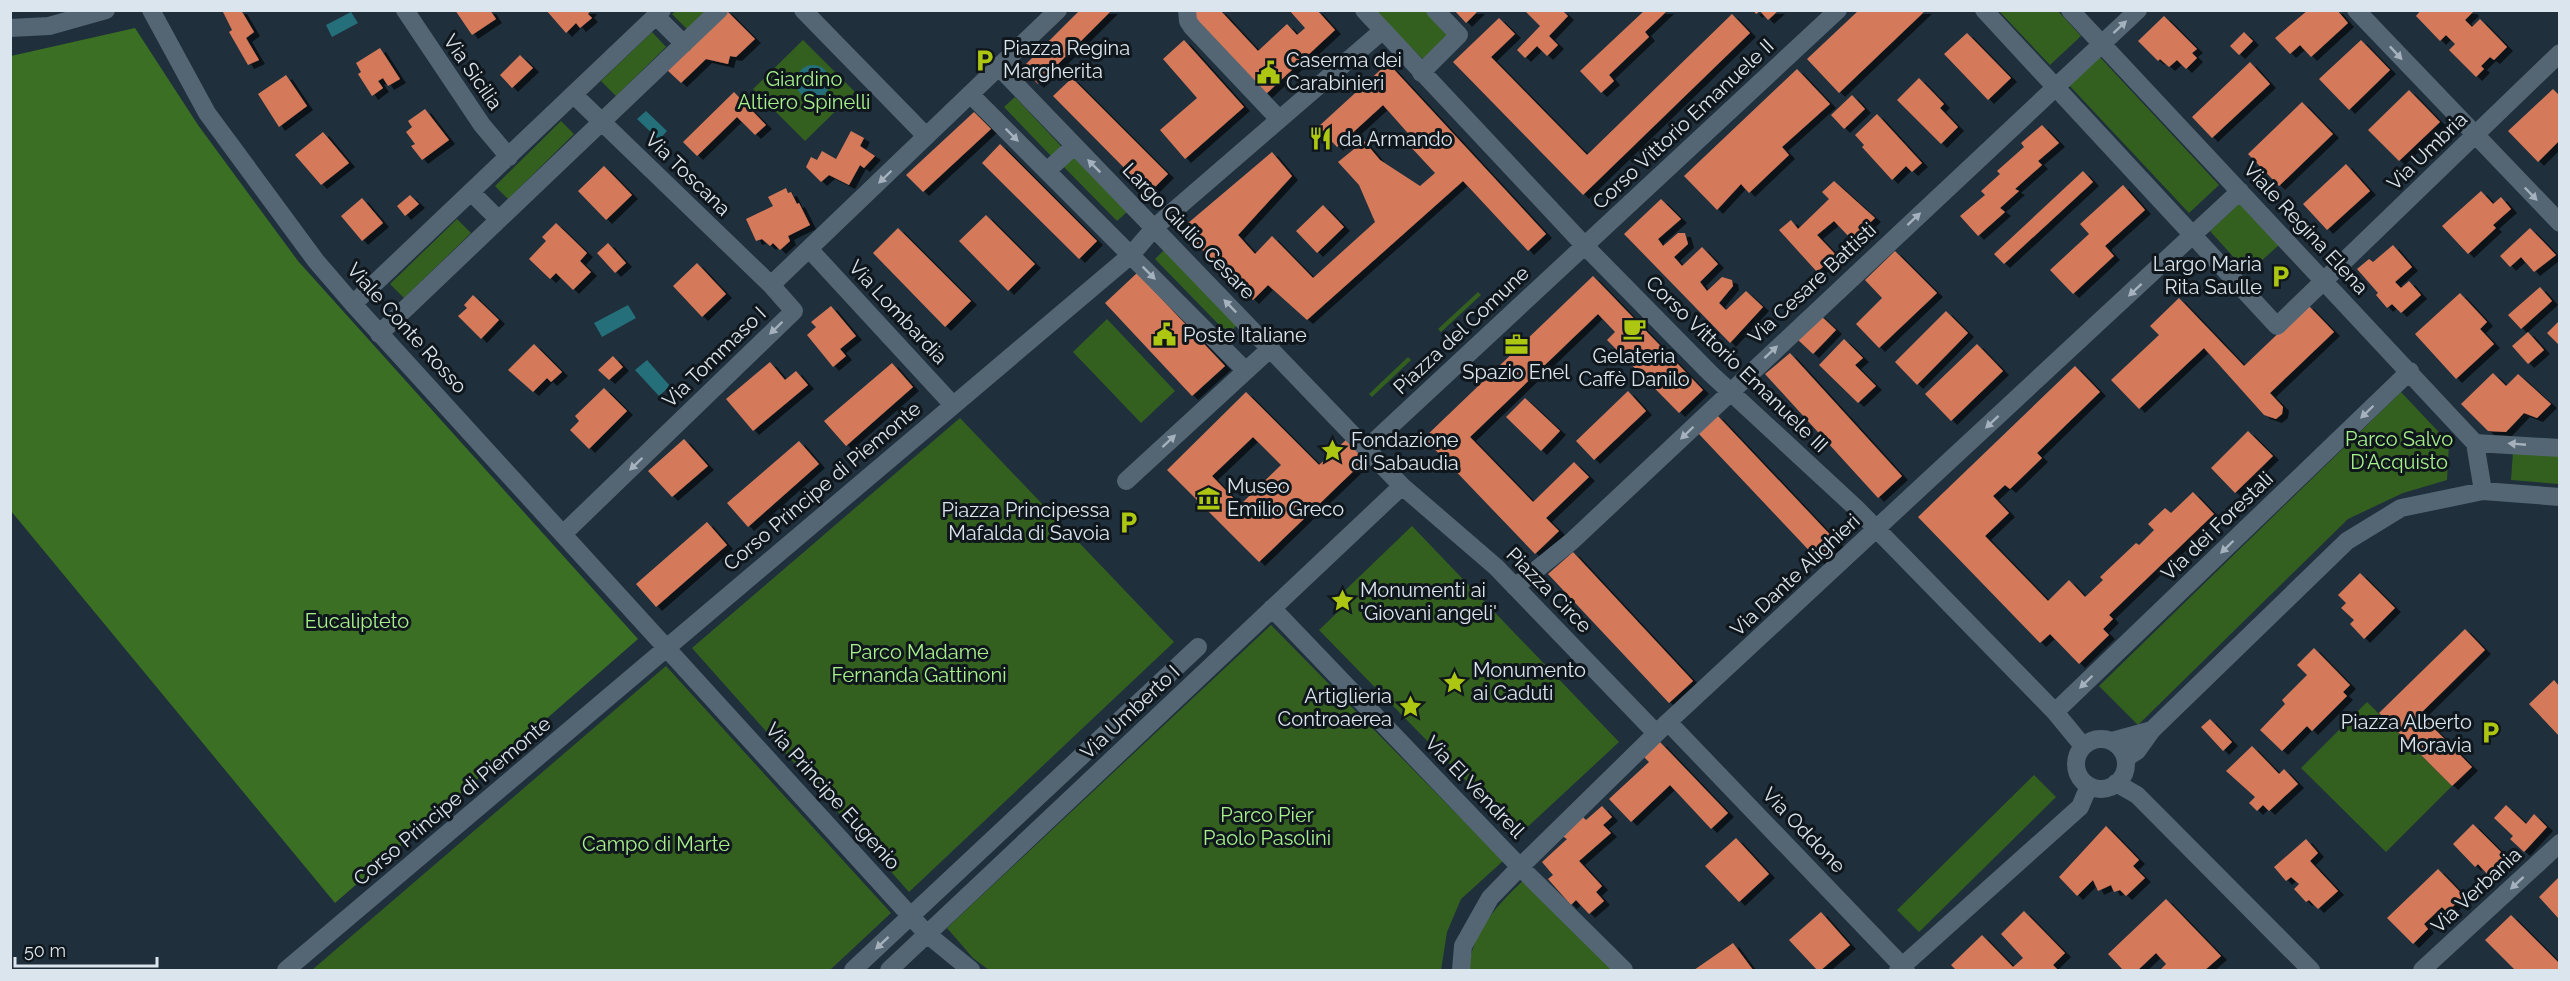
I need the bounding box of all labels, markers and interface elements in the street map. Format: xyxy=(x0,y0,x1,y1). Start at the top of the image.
one-way arrow xyxy=(2112,21,2127,34)
street label: Via Sicilia xyxy=(438,30,508,114)
street label: Corso Vittorio Emanuele II xyxy=(1587,34,1779,214)
place label: Piazza Regina Margherita xyxy=(1003,36,1130,83)
one-way arrow xyxy=(2389,45,2402,60)
parking icon: Piazza Regina Margherita xyxy=(972,47,998,73)
place label: Caserma dei Carabinieri xyxy=(1286,48,1402,95)
public building icon: Caserma dei Carabinieri xyxy=(1255,59,1281,85)
park label: Giardino Altiero Spinelli xyxy=(738,67,870,114)
street label: Via Umbria xyxy=(2382,107,2472,195)
restaurant icon: da Armando xyxy=(1308,126,1334,152)
street label: Via Toscana xyxy=(640,127,736,221)
place label: da Armando xyxy=(1339,127,1453,151)
one-way arrow xyxy=(1004,128,1018,142)
street label: Viale Regina Elena xyxy=(2239,157,2373,299)
street label: Largo Giulio Cesare xyxy=(1118,158,1260,304)
one-way arrow xyxy=(1088,160,1102,174)
one-way arrow xyxy=(877,170,892,184)
one-way arrow xyxy=(2524,186,2538,201)
one-way arrow xyxy=(1906,212,1920,226)
street label: Via Cesare Battisti xyxy=(1743,218,1881,348)
place label: Largo Maria Rita Saulle xyxy=(2153,252,2262,299)
street label: Via Lombardia xyxy=(844,255,952,369)
street label: Viale Conte Rosso xyxy=(342,258,472,398)
street label: Piazza del Comune xyxy=(1388,261,1534,399)
parking icon: Largo Maria Rita Saulle xyxy=(2267,263,2293,289)
one-way arrow xyxy=(1142,266,1156,280)
street label: Corso Vittorio Emanuele III xyxy=(1641,271,1833,457)
one-way arrow xyxy=(2128,283,2143,296)
one-way arrow xyxy=(1224,299,1238,313)
street label: Via Tommaso I xyxy=(657,302,771,412)
cafe icon: Gelateria Caffè Danilo xyxy=(1621,316,1647,342)
one-way arrow xyxy=(769,321,784,335)
public building icon: Poste Italiane xyxy=(1152,322,1178,348)
place label: Poste Italiane xyxy=(1183,323,1307,347)
office icon: Spazio Enel xyxy=(1503,331,1529,357)
place label: Gelateria Caffè Danilo xyxy=(1578,344,1690,391)
one-way arrow xyxy=(1764,345,1778,359)
place label: Spazio Enel xyxy=(1462,360,1570,384)
street label: Corso Principe di Piemonte xyxy=(719,396,926,575)
one-way arrow xyxy=(2360,405,2375,419)
one-way arrow xyxy=(1984,415,1999,429)
one-way arrow xyxy=(1680,426,1695,439)
park label: Parco Salvo D'Acquisto xyxy=(2345,427,2453,474)
place label: Fondazione di Sabaudia xyxy=(1351,428,1459,475)
one-way arrow xyxy=(1162,434,1177,448)
place icon: Fondazione di Sabaudia xyxy=(1320,438,1346,464)
one-way arrow xyxy=(2508,440,2527,449)
one-way arrow xyxy=(630,456,644,470)
street label: Via dei Forestali xyxy=(2156,467,2278,585)
place label: Museo Emilio Greco xyxy=(1227,474,1344,521)
museum icon: Museo Emilio Greco xyxy=(1196,485,1222,511)
place label: Piazza Principessa Mafalda di Savoia xyxy=(942,498,1110,545)
parking icon: Piazza Principessa Mafalda di Savoia xyxy=(1115,509,1141,535)
street label: Via Dante Alighieri xyxy=(1725,509,1865,641)
one-way arrow xyxy=(2219,540,2234,554)
street label: Piazza Circe xyxy=(1501,542,1597,638)
place label: Monumenti ai 'Giovani angeli' xyxy=(1360,578,1497,625)
place icon: Monumenti ai 'Giovani angeli' xyxy=(1329,588,1355,614)
park label: Eucalipteto xyxy=(305,609,409,633)
park label: Parco Madame Fernanda Gattinoni xyxy=(831,640,1007,687)
place label: Monumento ai Caduti xyxy=(1473,658,1586,705)
street label: Via Umberto I xyxy=(1075,660,1185,764)
place icon: Monumento ai Caduti xyxy=(1442,669,1468,695)
one-way arrow xyxy=(2079,675,2094,689)
place label: Artiglieria Controaerea xyxy=(1278,684,1392,731)
place icon: Artiglieria Controaerea xyxy=(1397,694,1423,720)
place label: Piazza Alberto Moravia xyxy=(2341,710,2472,757)
street label: Corso Principe di Piemonte xyxy=(349,711,556,890)
street label: Via Principe Eugenio xyxy=(761,717,905,875)
parking icon: Piazza Alberto Moravia xyxy=(2477,720,2503,746)
street label: Via El Vendrell xyxy=(1420,731,1530,843)
street label: Via Oddone xyxy=(1757,782,1851,878)
park label: Parco Pier Paolo Pasolini xyxy=(1203,803,1331,850)
park label: Campo di Marte xyxy=(582,832,730,856)
street label: Via Verbania xyxy=(2426,842,2526,938)
one-way arrow xyxy=(2509,876,2524,890)
scale bar xyxy=(15,930,158,968)
one-way arrow xyxy=(876,936,890,950)
text: 50 m xyxy=(24,940,66,961)

